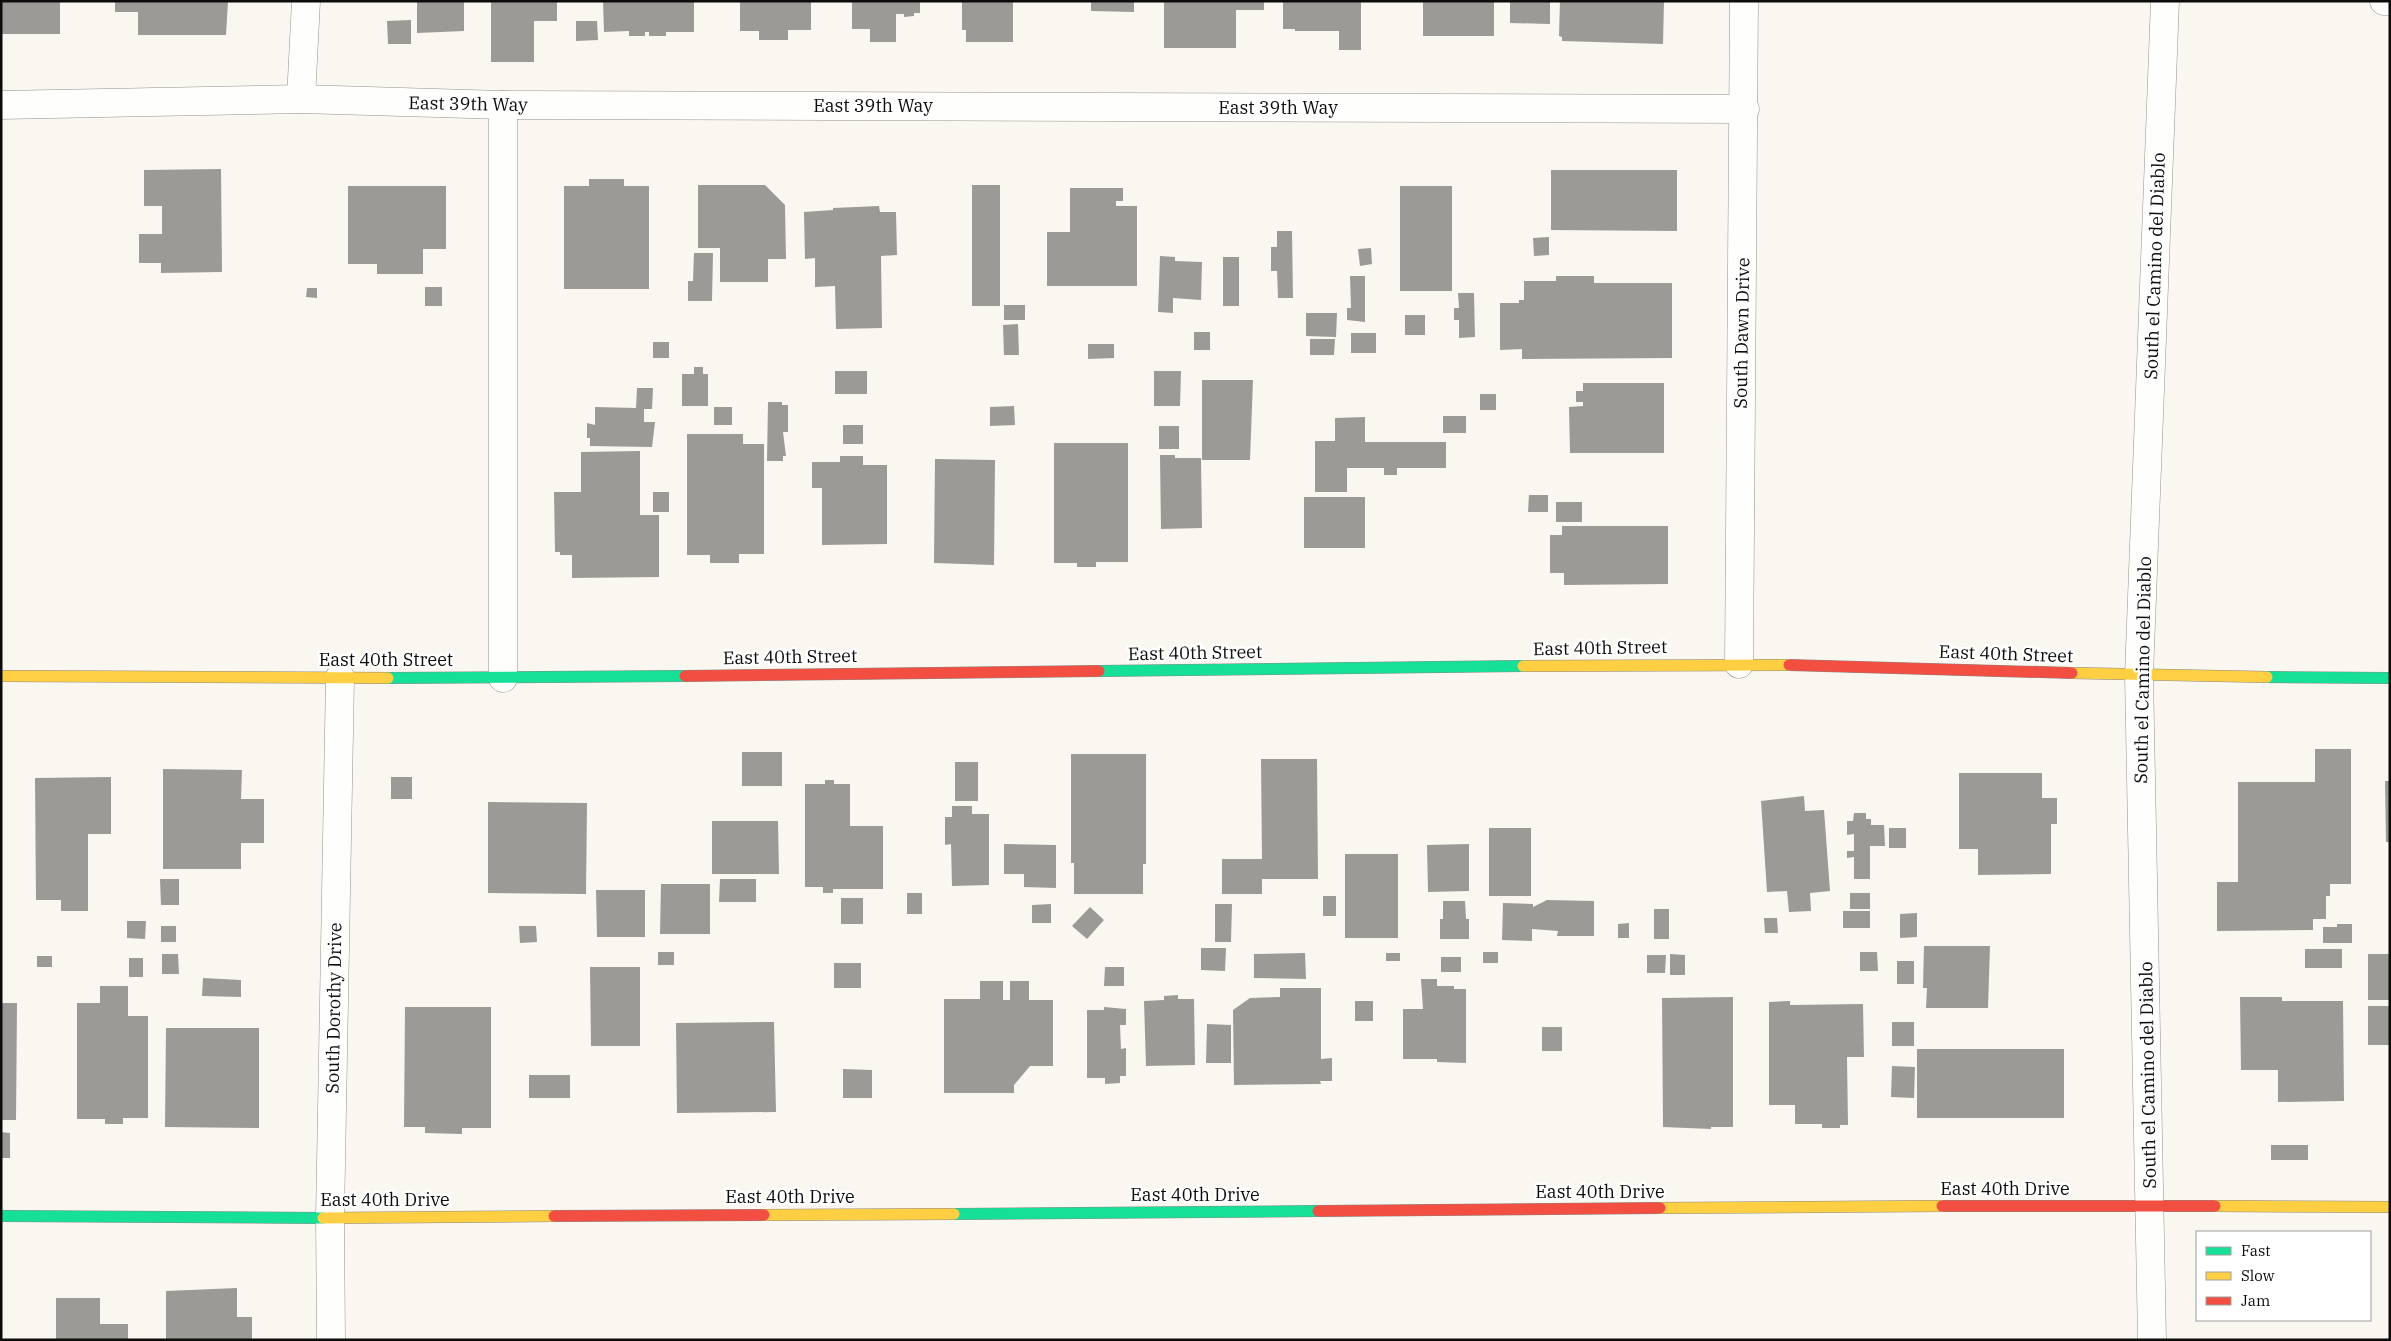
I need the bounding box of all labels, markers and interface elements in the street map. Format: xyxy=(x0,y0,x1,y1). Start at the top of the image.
street label: East 39th Way xyxy=(408,91,528,116)
street label: East 39th Way xyxy=(813,94,933,117)
street label: East 39th Way xyxy=(1218,96,1338,119)
street label: South el Camino del Diablo xyxy=(2139,152,2170,380)
street label: South Dawn Drive xyxy=(1729,257,1754,409)
street label: South el Camino del Diablo xyxy=(2129,556,2156,784)
street label: East 40th Street xyxy=(1533,635,1667,660)
street label: East 40th Street xyxy=(1128,640,1262,665)
street label: East 40th Street xyxy=(1938,640,2074,667)
street label: East 40th Street xyxy=(723,644,857,669)
street label: East 40th Street xyxy=(319,648,453,671)
street label: South Dorothy Drive xyxy=(321,922,346,1094)
street label: South el Camino del Diablo xyxy=(2134,961,2161,1189)
street label: East 40th Drive xyxy=(1940,1177,2070,1200)
street label: East 40th Drive xyxy=(1535,1180,1665,1203)
street label: East 40th Drive xyxy=(1130,1183,1260,1206)
street label: East 40th Drive xyxy=(725,1185,855,1208)
street label: East 40th Drive xyxy=(320,1188,450,1211)
legend xyxy=(2196,1231,2371,1321)
text: Fast xyxy=(2241,1241,2271,1260)
text: Slow xyxy=(2241,1266,2275,1285)
text: Jam xyxy=(2241,1291,2270,1310)

